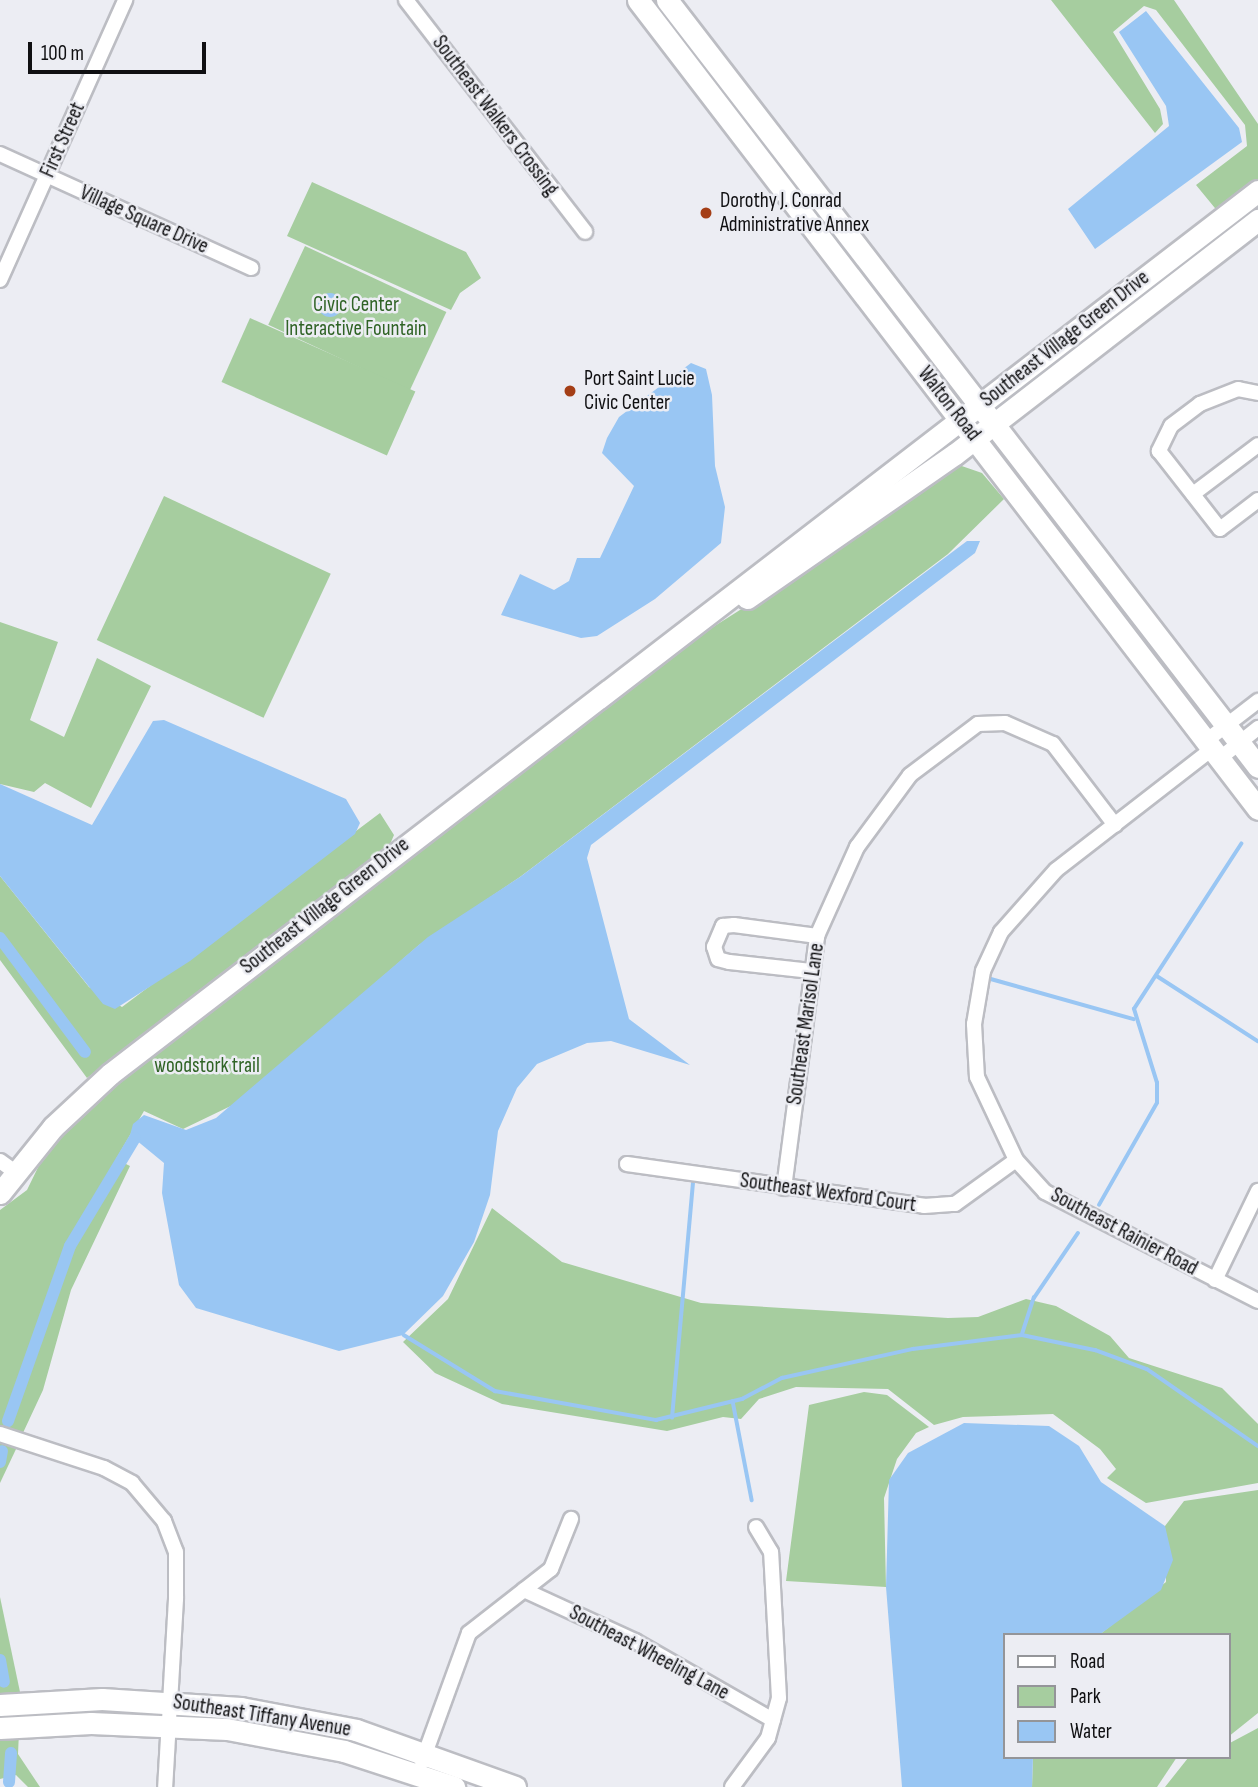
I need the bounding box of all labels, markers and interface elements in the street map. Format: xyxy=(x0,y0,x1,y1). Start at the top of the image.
scale bar xyxy=(32,28,210,72)
street label: Southeast Walkers Crossing xyxy=(427,31,563,201)
text: 100 m xyxy=(41,41,84,66)
street label: First Street xyxy=(35,99,91,181)
street label: Village Square Drive xyxy=(76,180,212,260)
place label: Dorothy J. Conrad Administrative Annex xyxy=(720,188,869,238)
marker: Dorothy J. Conrad Administrative Annex xyxy=(698,205,714,221)
street label: Southeast Village Green Drive xyxy=(976,265,1154,413)
park label: Civic Center Interactive Fountain xyxy=(285,292,427,342)
street label: Walton Road xyxy=(912,362,986,446)
place label: Port Saint Lucie Civic Center xyxy=(584,366,695,416)
marker: Port Saint Lucie Civic Center xyxy=(562,383,578,399)
street label: Southeast Village Green Drive xyxy=(236,832,414,980)
street label: Southeast Marisol Lane xyxy=(782,942,830,1106)
park label: woodstork trail xyxy=(154,1053,260,1079)
street label: Southeast Wexford Court xyxy=(738,1168,918,1218)
street label: Southeast Rainier Road xyxy=(1046,1183,1202,1281)
street label: Southeast Wheeling Lane xyxy=(565,1600,733,1706)
legend xyxy=(1002,1633,1230,1759)
text: Road xyxy=(1070,1649,1105,1674)
text: Park xyxy=(1070,1684,1101,1709)
street label: Southeast Tiffany Avenue xyxy=(171,1689,353,1743)
text: Water xyxy=(1070,1719,1112,1744)

